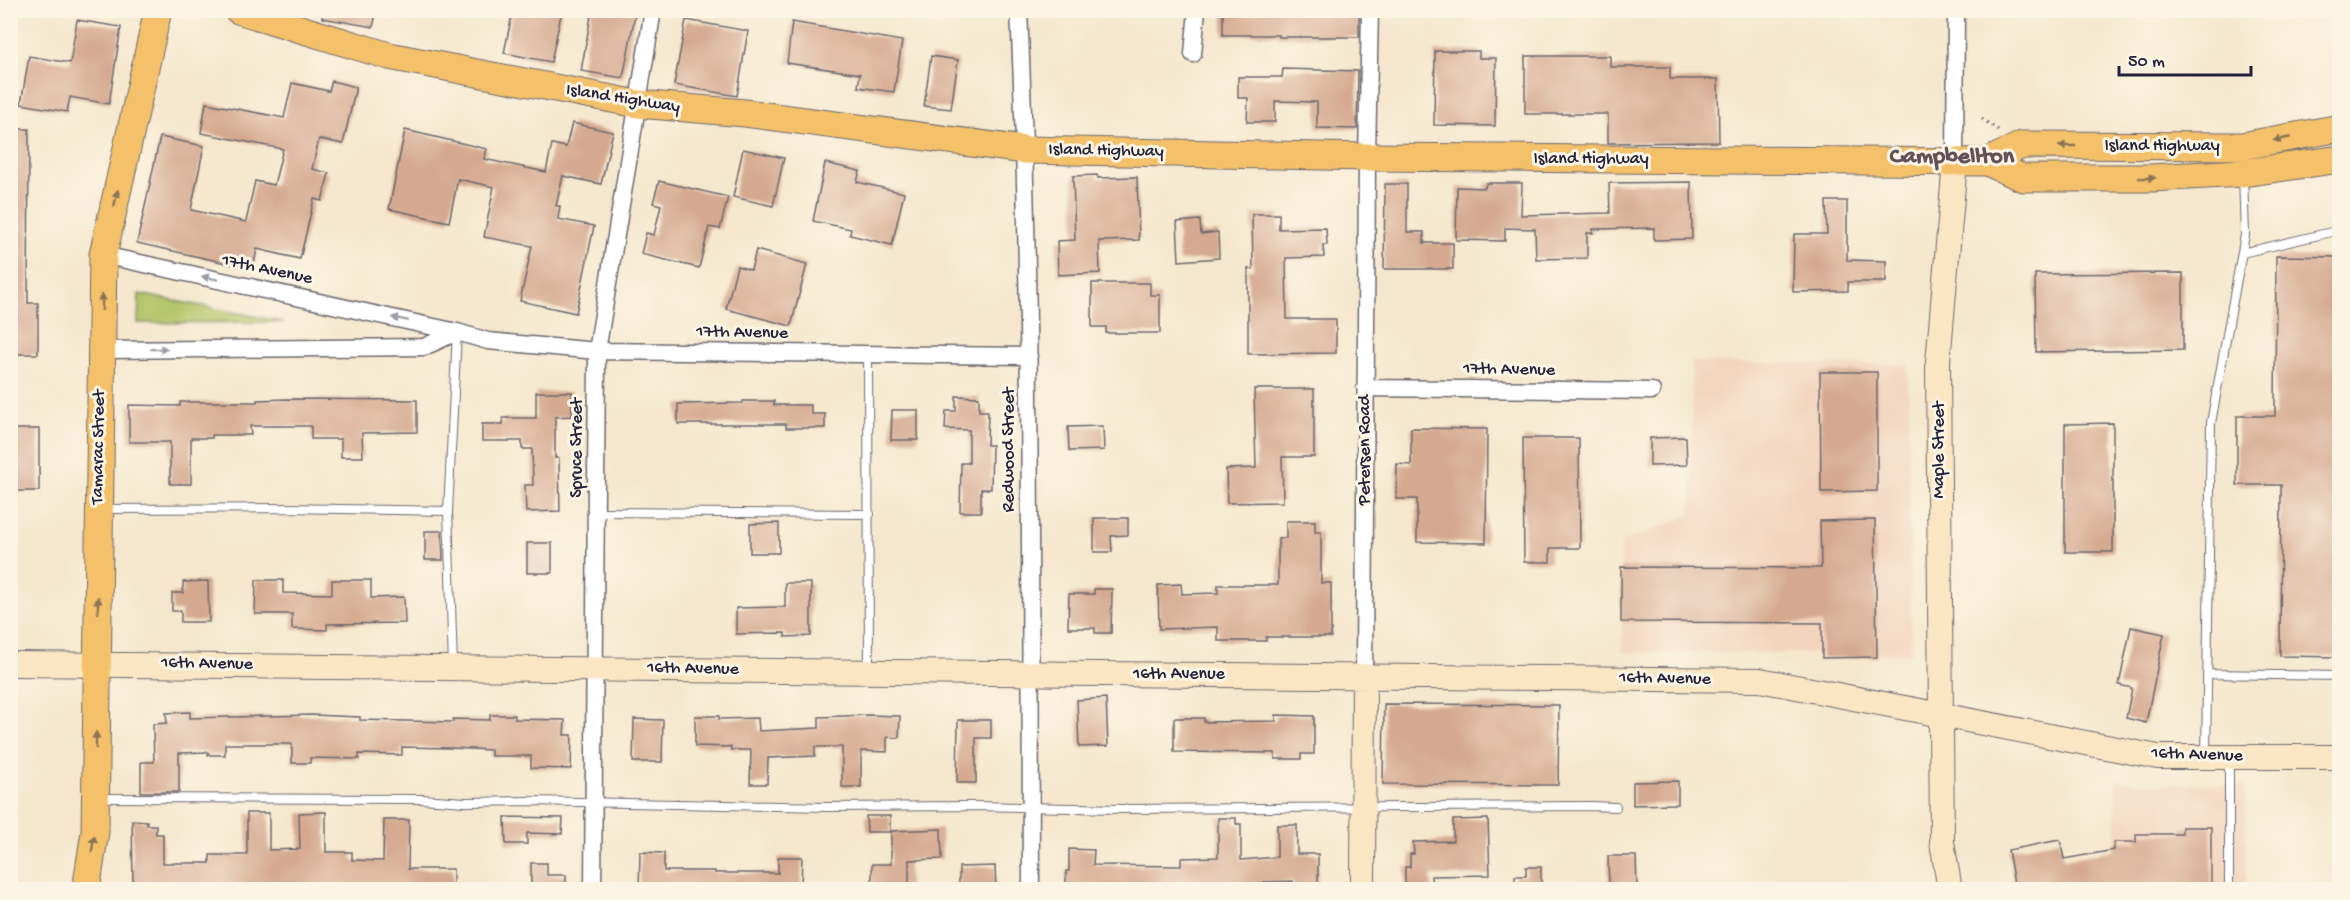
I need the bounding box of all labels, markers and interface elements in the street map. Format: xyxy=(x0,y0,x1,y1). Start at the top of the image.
scale bar xyxy=(2119,39,2251,77)
text: 50 m xyxy=(2128,52,2165,73)
street label: Island Highway xyxy=(564,80,682,118)
one-way arrow xyxy=(2272,134,2291,143)
street label: Island Highway xyxy=(2104,136,2220,157)
street label: Island Highway xyxy=(1048,139,1164,163)
one-way arrow xyxy=(2057,141,2076,151)
district label: Campbellton xyxy=(1890,143,2015,172)
street label: Island Highway xyxy=(1533,149,1649,170)
one-way arrow xyxy=(2137,173,2156,183)
one-way arrow xyxy=(111,189,121,207)
street label: 17th Avenue xyxy=(219,250,315,290)
one-way arrow xyxy=(200,273,219,282)
one-way arrow xyxy=(97,293,106,312)
one-way arrow xyxy=(390,314,409,323)
street label: 17th Avenue xyxy=(695,322,789,344)
one-way arrow xyxy=(150,344,169,354)
street label: 17th Avenue xyxy=(1462,359,1556,381)
street label: Redwood Street xyxy=(999,386,1020,512)
street label: Tamarac Street xyxy=(87,388,111,505)
street label: Petersen Road xyxy=(1355,393,1376,506)
street label: Spruce Street xyxy=(567,397,588,498)
street label: Maple Street xyxy=(1929,400,1950,498)
one-way arrow xyxy=(93,595,102,614)
street label: 16th Avenue xyxy=(160,653,254,675)
street label: 16th Avenue xyxy=(646,658,740,680)
street label: 16th Avenue xyxy=(1132,664,1226,685)
street label: 16th Avenue xyxy=(1618,668,1712,690)
one-way arrow xyxy=(91,730,101,749)
street label: 16th Avenue xyxy=(2150,743,2244,767)
one-way arrow xyxy=(89,834,98,853)

